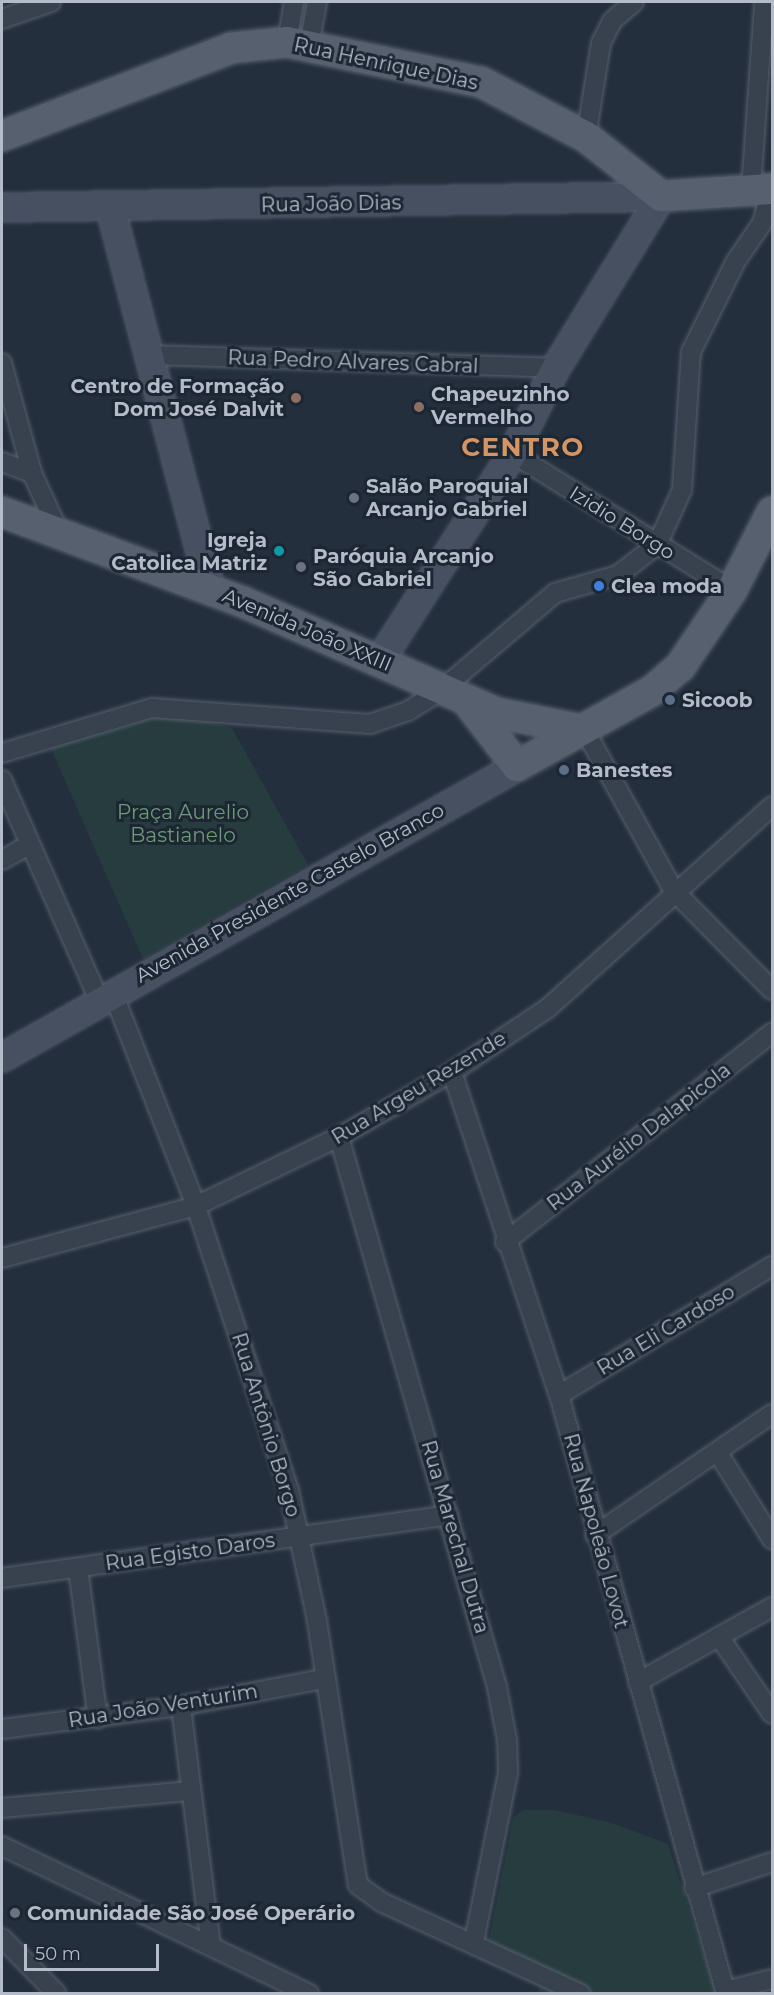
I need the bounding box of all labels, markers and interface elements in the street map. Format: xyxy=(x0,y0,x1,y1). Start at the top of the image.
street label: Rua Henrique Dias xyxy=(292,33,480,95)
street label: Rua João Dias xyxy=(261,191,401,217)
street label: Rua Pedro Alvares Cabral xyxy=(227,346,479,378)
place label: Centro de Formação Dom José Dalvit xyxy=(71,374,284,421)
place label: Chapeuzinho Vermelho xyxy=(431,383,569,430)
marker: Centro de Formação Dom José Dalvit xyxy=(289,391,303,405)
marker: Chapeuzinho Vermelho xyxy=(412,400,426,414)
district label: CENTRO xyxy=(461,432,585,464)
place label: Salão Paroquial Arcanjo Gabriel xyxy=(366,474,528,521)
street label: Izidio Borgo xyxy=(565,481,679,565)
marker: Salão Paroquial Arcanjo Gabriel xyxy=(347,491,361,505)
place label: Igreja Catolica Matriz xyxy=(111,528,267,575)
marker: Igreja Catolica Matriz xyxy=(272,544,286,558)
place label: Paróquia Arcanjo São Gabriel xyxy=(313,544,494,591)
marker: Paróquia Arcanjo São Gabriel xyxy=(294,560,308,574)
place label: Clea moda xyxy=(611,574,722,598)
marker: Clea moda xyxy=(592,579,606,593)
street label: Avenida João XXIII xyxy=(219,583,395,677)
place label: Sicoob xyxy=(682,688,752,712)
marker: Sicoob xyxy=(663,693,677,707)
place label: Banestes xyxy=(576,758,672,782)
marker: Banestes xyxy=(557,763,571,777)
street label: Avenida Presidente Castelo Branco xyxy=(132,798,448,988)
park label: Praça Aurelio Bastianelo xyxy=(117,801,249,848)
street label: Rua Argeu Rezende xyxy=(327,1026,511,1150)
street label: Rua Aurélio Dalapicola xyxy=(543,1058,735,1216)
street label: Rua Eli Cardoso xyxy=(593,1279,739,1381)
street label: Rua Antônio Borgo xyxy=(227,1330,305,1520)
street label: Rua Napoleão Lovot xyxy=(558,1431,634,1631)
street label: Rua Marechal Dutra xyxy=(416,1438,494,1636)
street label: Rua Egisto Daros xyxy=(104,1528,276,1576)
street label: Rua João Venturim xyxy=(67,1679,259,1733)
place label: Comunidade São José Operário xyxy=(27,1901,355,1925)
marker: Comunidade São José Operário xyxy=(8,1906,22,1920)
scale bar xyxy=(27,1932,162,1970)
text: 50 m xyxy=(35,1943,81,1965)

